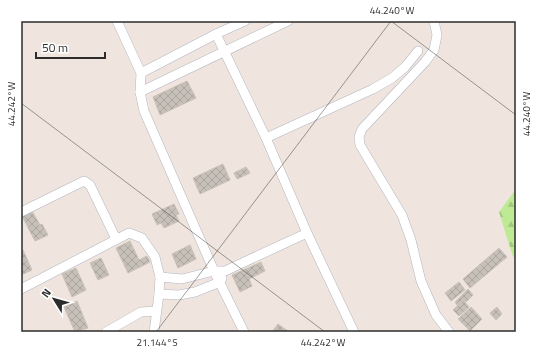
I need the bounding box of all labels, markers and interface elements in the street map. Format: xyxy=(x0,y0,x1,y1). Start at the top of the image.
text: 44.240°W xyxy=(370,3,414,18)
scale bar xyxy=(36,34,105,60)
text: 50 m xyxy=(42,38,68,57)
text: 44.242°W xyxy=(4,82,19,126)
text: 44.240°W xyxy=(519,92,534,136)
north arrow xyxy=(34,279,74,319)
text: N xyxy=(37,285,55,301)
text: 21.144°S xyxy=(136,335,178,350)
text: 44.242°W xyxy=(301,335,345,350)

